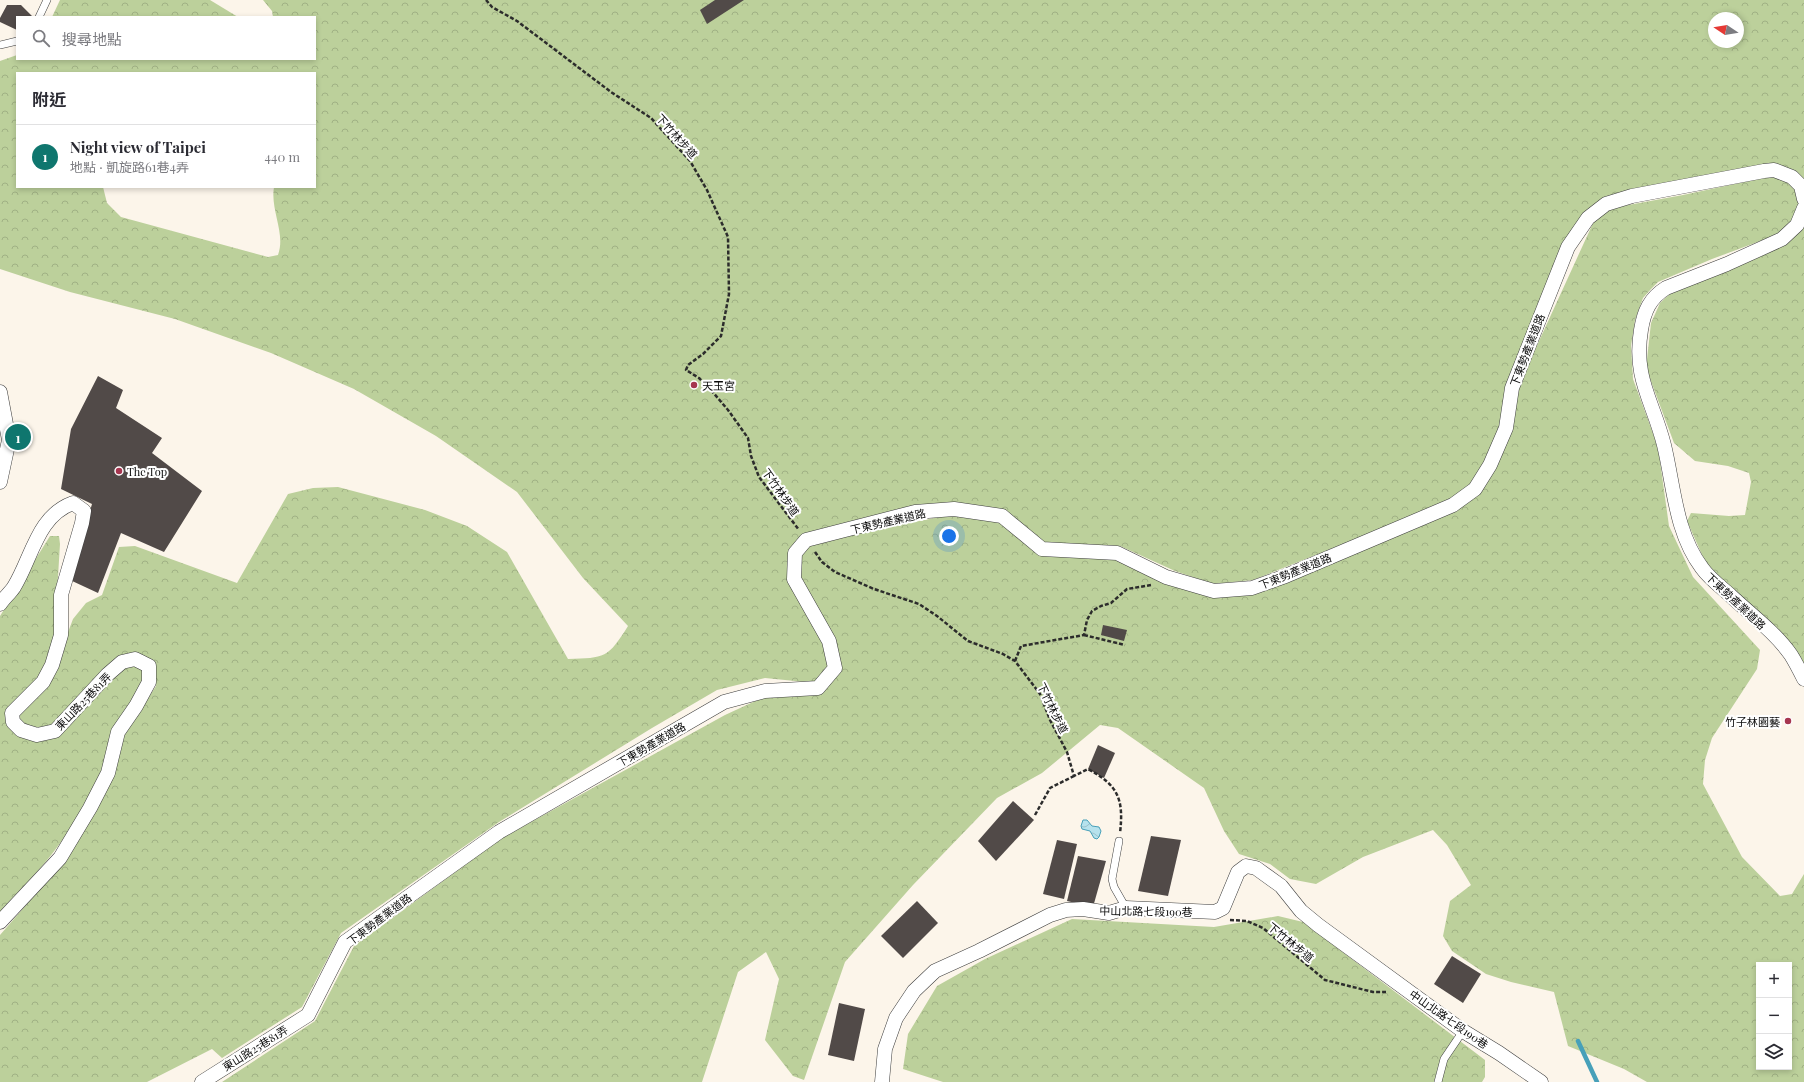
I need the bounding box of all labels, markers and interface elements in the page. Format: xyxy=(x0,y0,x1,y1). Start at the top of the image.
north arrow xyxy=(1708,12,1744,48)
search box xyxy=(16,16,316,60)
icon: search xyxy=(30,27,52,49)
text: 搜尋地點 xyxy=(62,29,122,49)
text: 附近 xyxy=(32,88,66,110)
street label: 下竹林步道 xyxy=(653,111,701,161)
text: Night view of Taipei xyxy=(70,137,206,157)
text: 1 xyxy=(43,148,47,165)
text: 440 m xyxy=(265,148,300,165)
text: 地點 · 凱旋路61巷4弄 xyxy=(70,158,189,175)
street label: 下東勢產業道路 xyxy=(1506,311,1548,389)
place label: 天玉宮 xyxy=(702,378,735,393)
marker: 天玉宮 xyxy=(689,380,699,390)
pin: 1 xyxy=(5,422,31,452)
place label: The Top xyxy=(127,464,167,479)
street label: 下竹林步道 xyxy=(759,465,803,519)
marker: The Top xyxy=(114,466,124,476)
street label: 下東勢產業道路 xyxy=(849,505,927,537)
your location xyxy=(939,526,959,546)
street label: 下東勢產業道路 xyxy=(1256,550,1334,592)
street label: 下東勢產業道路 xyxy=(1703,569,1769,633)
street label: 東山路25巷81弄 xyxy=(52,669,114,733)
street label: 下竹林步道 xyxy=(1034,680,1072,736)
place label: 竹子林園藝 xyxy=(1725,714,1780,729)
marker: 竹子林園藝 xyxy=(1783,716,1793,726)
street label: 下東勢產業道路 xyxy=(614,718,688,770)
street label: 下東勢產業道路 xyxy=(344,890,414,948)
street label: 中山北路七段190巷 xyxy=(1099,903,1193,919)
street label: 下竹林步道 xyxy=(1265,919,1317,965)
map controls xyxy=(1756,962,1792,1070)
button: + xyxy=(1756,962,1792,998)
street label: 中山北路七段190巷 xyxy=(1406,986,1492,1052)
button: − xyxy=(1756,998,1792,1034)
street label: 東山路25巷81弄 xyxy=(219,1022,291,1074)
button: layers xyxy=(1756,1034,1792,1070)

